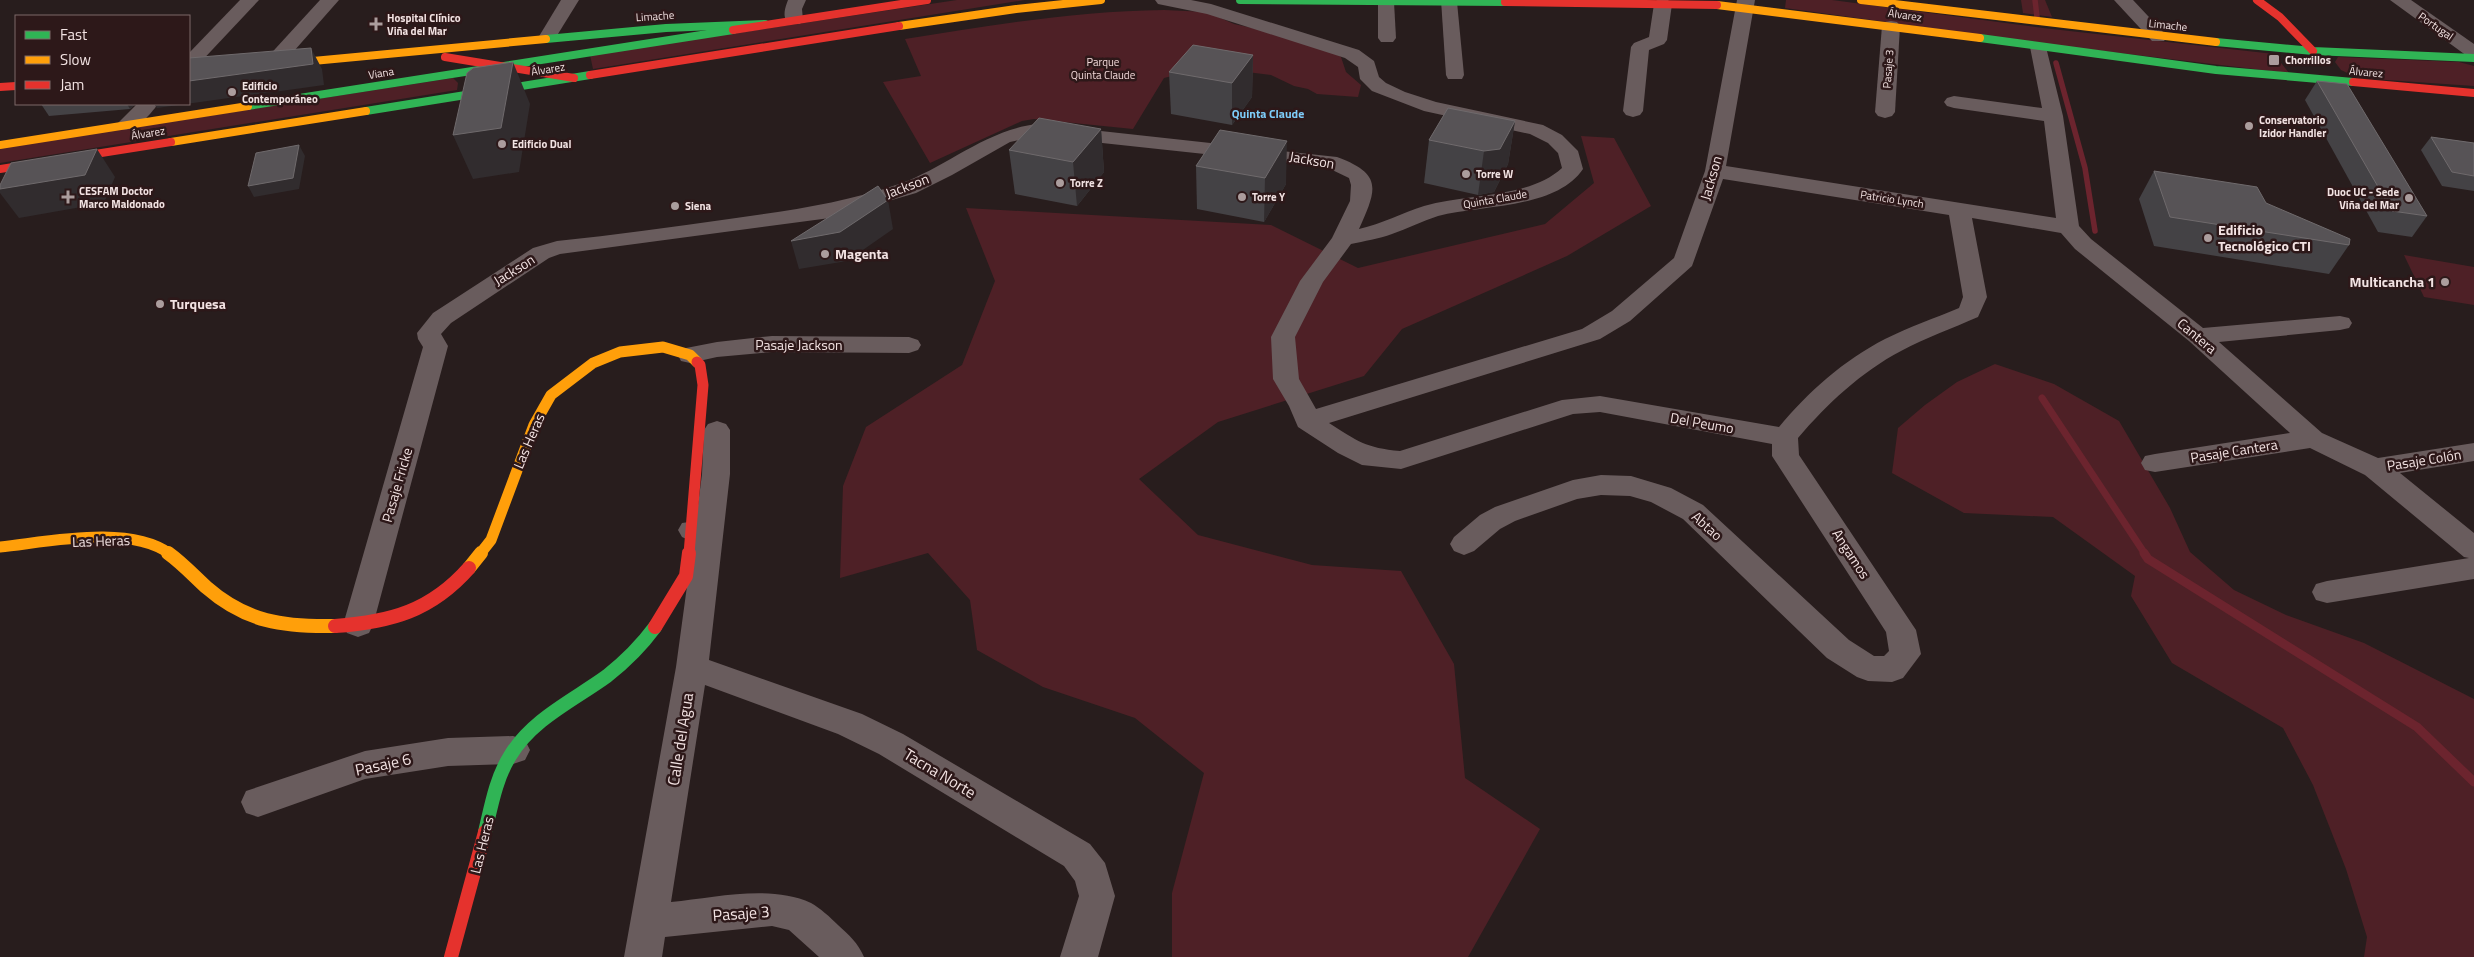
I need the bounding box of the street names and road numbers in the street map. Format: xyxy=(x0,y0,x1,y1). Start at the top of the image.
street label: Álvarez xyxy=(1887,5,1923,25)
street label: Limache xyxy=(635,7,675,25)
street label: Portugal xyxy=(2415,8,2457,44)
street label: Limache xyxy=(2148,15,2188,35)
street label: Pasaje 3 xyxy=(1879,49,1897,89)
street label: Álvarez xyxy=(530,58,566,80)
street label: Viana xyxy=(367,63,395,83)
street label: Álvarez xyxy=(2348,63,2384,81)
street label: Álvarez xyxy=(130,122,166,144)
street label: Jackson xyxy=(1288,145,1336,174)
street label: Jackson xyxy=(1694,153,1727,203)
street label: Jackson xyxy=(882,168,932,203)
street label: Quinta Claude xyxy=(1462,185,1529,212)
street label: Patricio Lynch xyxy=(1859,186,1925,212)
street label: Jackson xyxy=(489,249,539,290)
street label: Cantera xyxy=(2173,313,2222,358)
street label: Pasaje Jackson xyxy=(755,334,843,355)
street label: Del Peumo xyxy=(1669,407,1736,438)
street label: Las Heras xyxy=(508,410,550,472)
street label: Pasaje Cantera xyxy=(2189,433,2279,468)
street label: Pasaje Colón xyxy=(2385,443,2463,476)
street label: Pasaje Fricke xyxy=(376,445,417,525)
street label: Abtao xyxy=(1687,506,1727,545)
street label: Angamos xyxy=(1827,525,1875,583)
street label: Las Heras xyxy=(72,529,130,552)
street label: Calle del Agua xyxy=(661,691,699,787)
street label: Tacna Norte xyxy=(899,742,981,804)
street label: Pasaje 6 xyxy=(353,746,413,782)
street label: Las Heras xyxy=(464,814,499,876)
street label: Pasaje 3 xyxy=(712,899,770,927)

